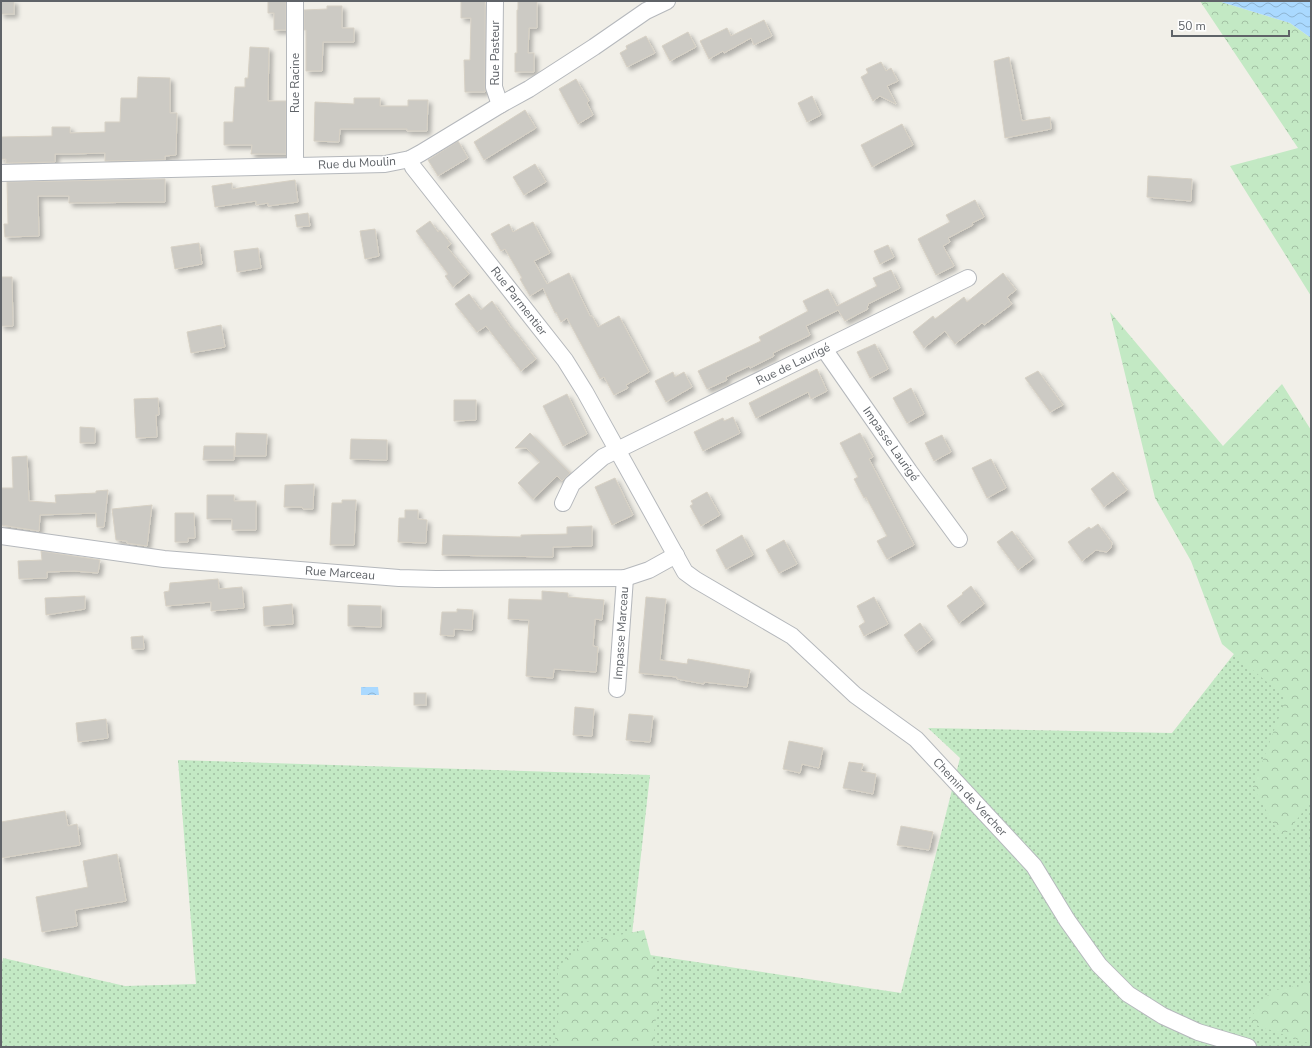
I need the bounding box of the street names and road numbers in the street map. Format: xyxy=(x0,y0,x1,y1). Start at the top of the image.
street label: Rue Pasteur xyxy=(487,20,503,86)
street label: Rue Racine xyxy=(287,53,303,113)
street label: Rue du Moulin xyxy=(318,153,396,173)
street label: Rue Parmentier xyxy=(487,263,551,339)
street label: Rue de Laurigé xyxy=(753,339,833,389)
street label: Impasse Laurigé xyxy=(859,403,923,485)
street label: Rue Marceau xyxy=(305,563,375,583)
street label: Impasse Marceau xyxy=(610,586,632,680)
street label: Chemin de Vercher xyxy=(929,754,1011,840)

